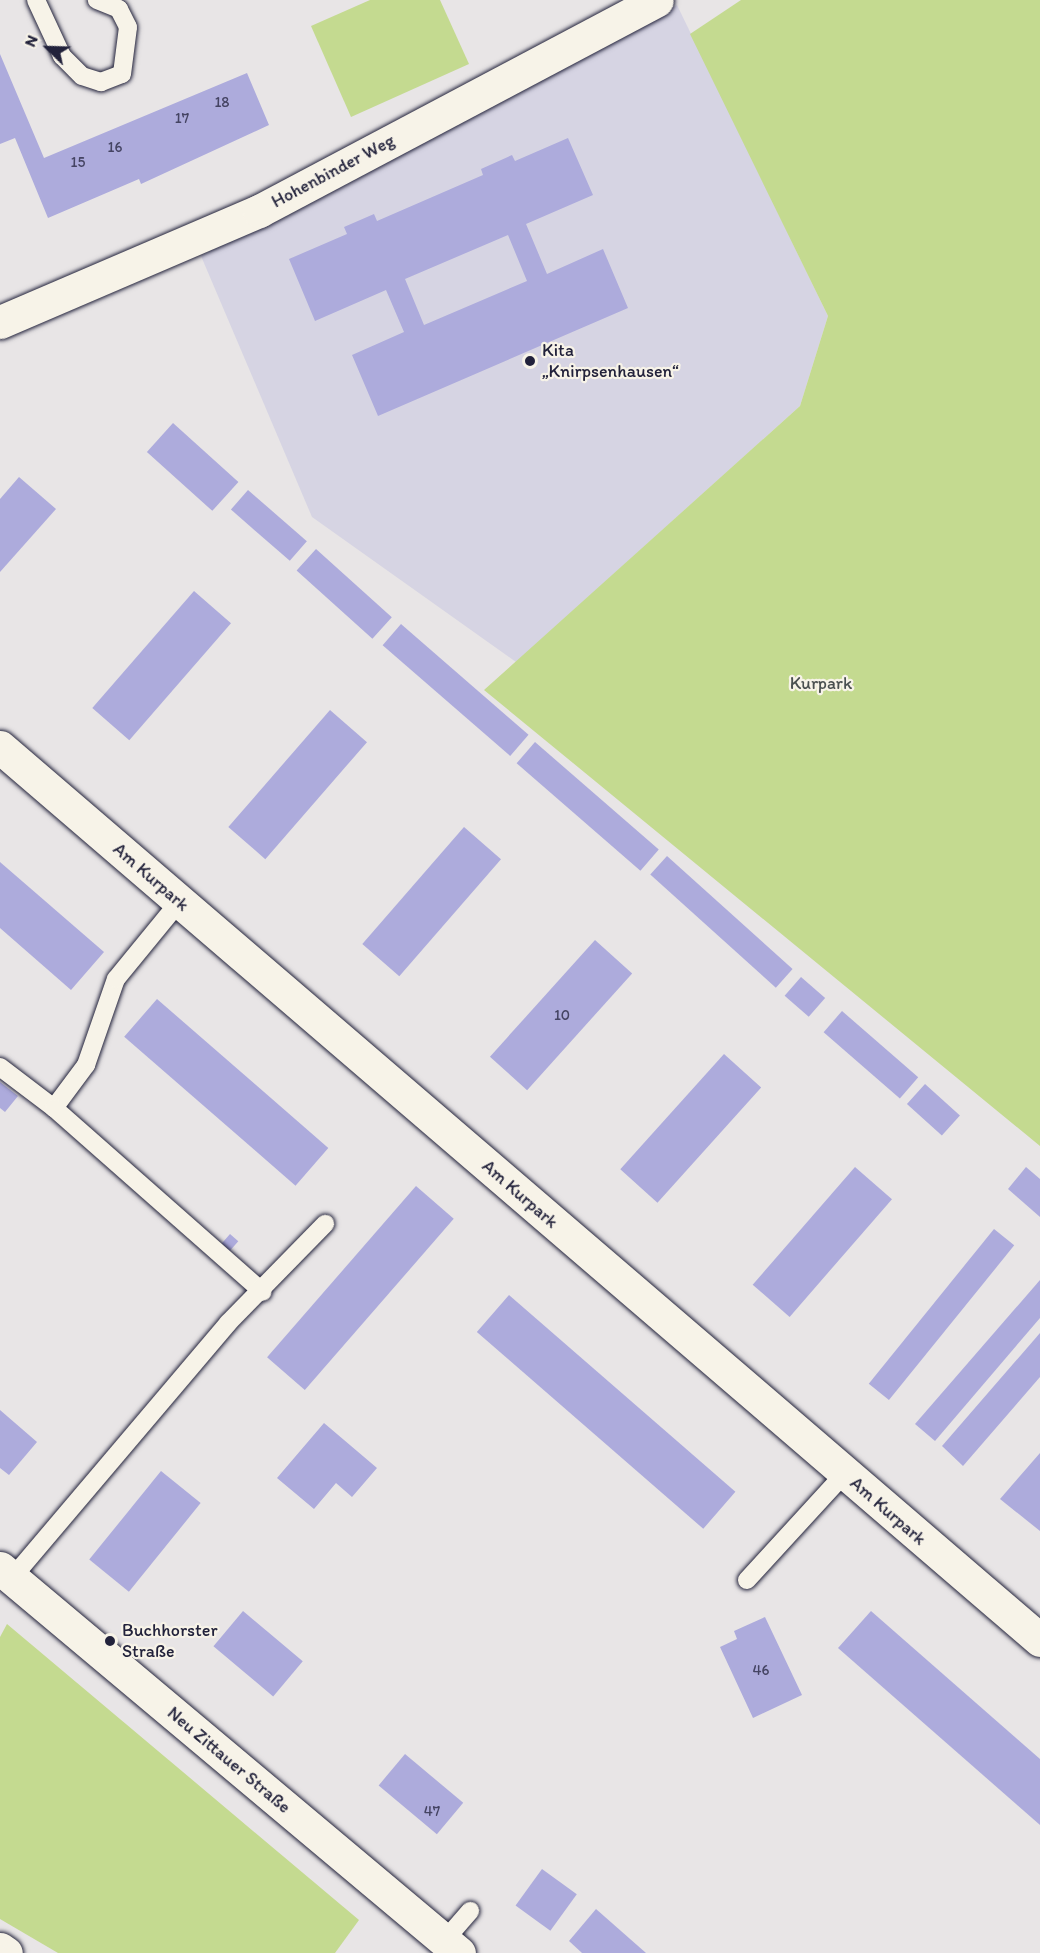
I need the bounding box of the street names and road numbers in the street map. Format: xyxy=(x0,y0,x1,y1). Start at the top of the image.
street label: Hohenbinder Weg xyxy=(268,130,398,212)
street label: Am Kurpark xyxy=(109,838,193,916)
street label: Am Kurpark xyxy=(478,1155,562,1233)
street label: Am Kurpark xyxy=(846,1472,930,1550)
street label: Neu Zittauer Straße xyxy=(163,1702,295,1818)

